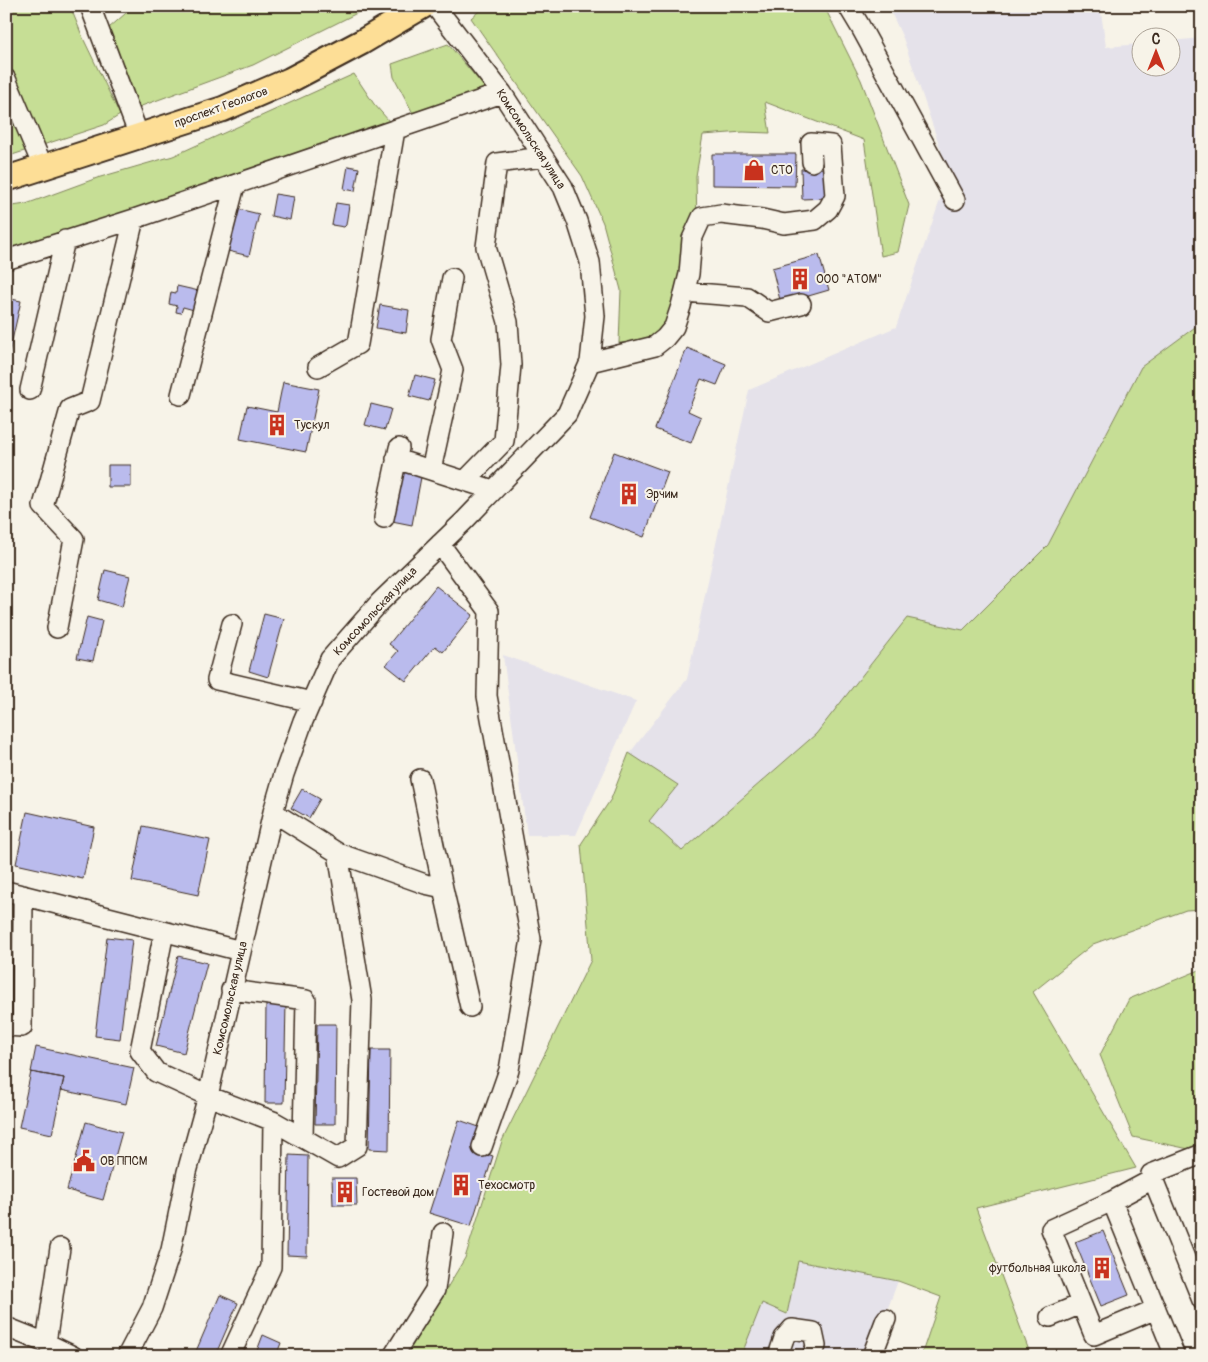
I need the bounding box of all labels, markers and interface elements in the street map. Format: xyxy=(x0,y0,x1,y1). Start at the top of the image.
north arrow xyxy=(1130,28,1180,78)
text: С xyxy=(1152,31,1161,48)
street label: проспект Геологов xyxy=(172,84,270,131)
street label: Комсомольская улица xyxy=(493,87,569,192)
shop icon: СТО xyxy=(741,157,767,183)
place label: СТО xyxy=(771,163,793,178)
building icon: ООО "АТОМ" xyxy=(787,266,813,292)
place label: ООО "АТОМ" xyxy=(816,272,882,287)
building icon: Тускул xyxy=(264,412,290,438)
place label: Тускул xyxy=(294,418,330,433)
building icon: Эрчим xyxy=(616,481,642,507)
place label: Эрчим xyxy=(646,487,678,502)
street label: Комсомольская улица xyxy=(330,564,421,659)
street label: Комсомольская улица xyxy=(210,940,251,1056)
public building icon: ОВ ППСМ xyxy=(71,1148,97,1174)
place label: ОВ ППСМ xyxy=(100,1154,148,1169)
building icon: Техосмотр xyxy=(448,1172,474,1198)
place label: Техосмотр xyxy=(478,1178,535,1193)
building icon: Гостевой дом xyxy=(332,1179,358,1205)
place label: Гостевой дом xyxy=(362,1185,434,1200)
building icon: футбольная школа xyxy=(1089,1255,1115,1281)
place label: футбольная школа xyxy=(988,1261,1086,1276)

